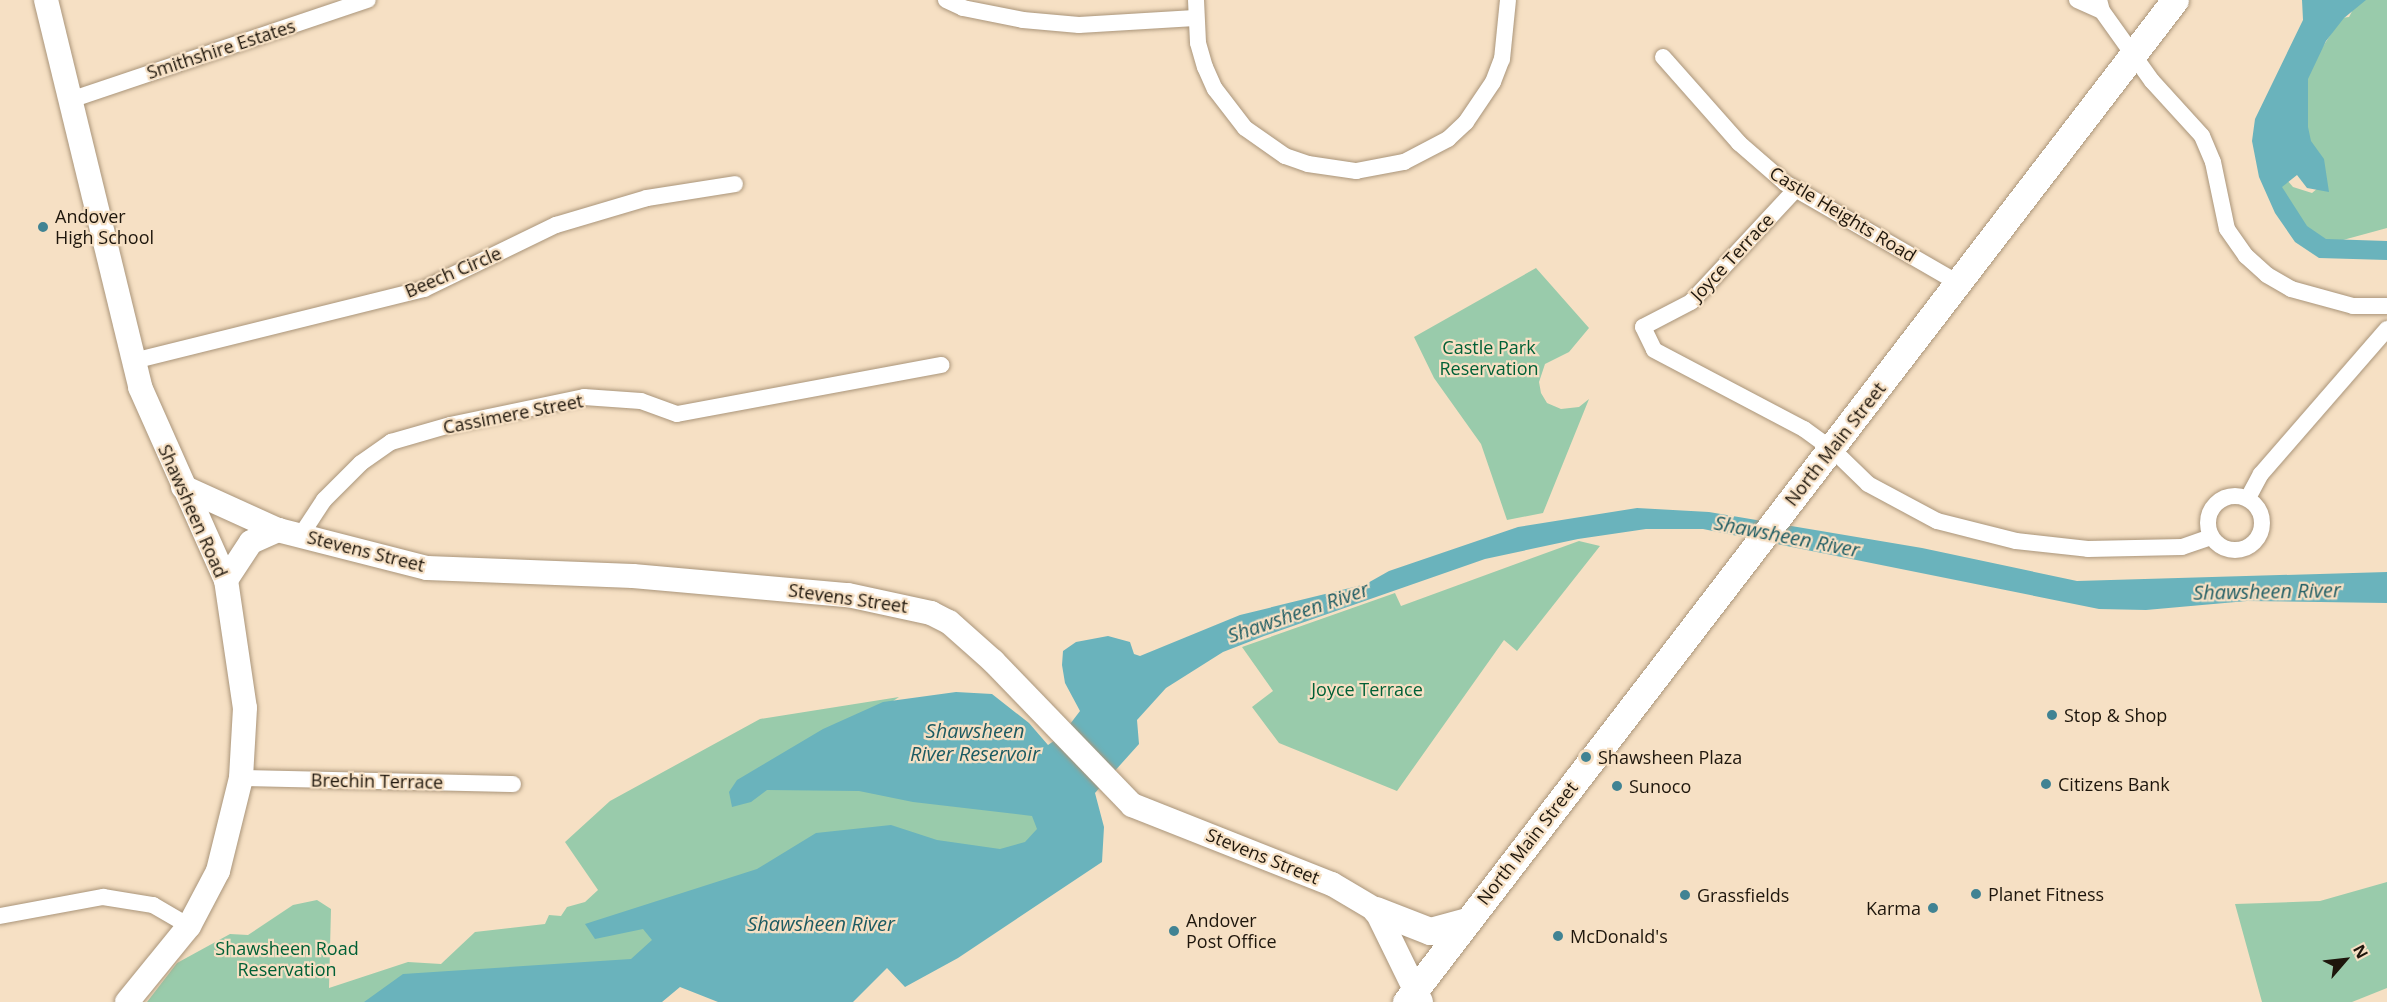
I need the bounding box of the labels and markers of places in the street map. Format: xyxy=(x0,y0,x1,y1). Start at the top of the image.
place label: Andover High School xyxy=(55,206,154,248)
marker: Andover High School xyxy=(36,220,50,234)
place label: Stop & Shop xyxy=(2064,704,2167,726)
marker: Stop & Shop xyxy=(2045,708,2059,722)
place label: Shawsheen Plaza xyxy=(1598,746,1742,768)
marker: Shawsheen Plaza xyxy=(1579,750,1593,764)
place label: Citizens Bank xyxy=(2058,773,2170,795)
place label: Sunoco xyxy=(1629,775,1691,797)
marker: Citizens Bank xyxy=(2039,777,2053,791)
marker: Sunoco xyxy=(1610,779,1624,793)
place label: Planet Fitness xyxy=(1988,883,2104,905)
place label: Grassfields xyxy=(1697,884,1789,906)
marker: Planet Fitness xyxy=(1969,887,1983,901)
marker: Grassfields xyxy=(1678,888,1692,902)
place label: Karma xyxy=(1866,897,1921,919)
marker: Karma xyxy=(1926,901,1940,915)
place label: Andover Post Office xyxy=(1186,910,1277,952)
marker: Andover Post Office xyxy=(1167,924,1181,938)
place label: McDonald's xyxy=(1570,925,1668,947)
marker: McDonald's xyxy=(1551,929,1565,943)

